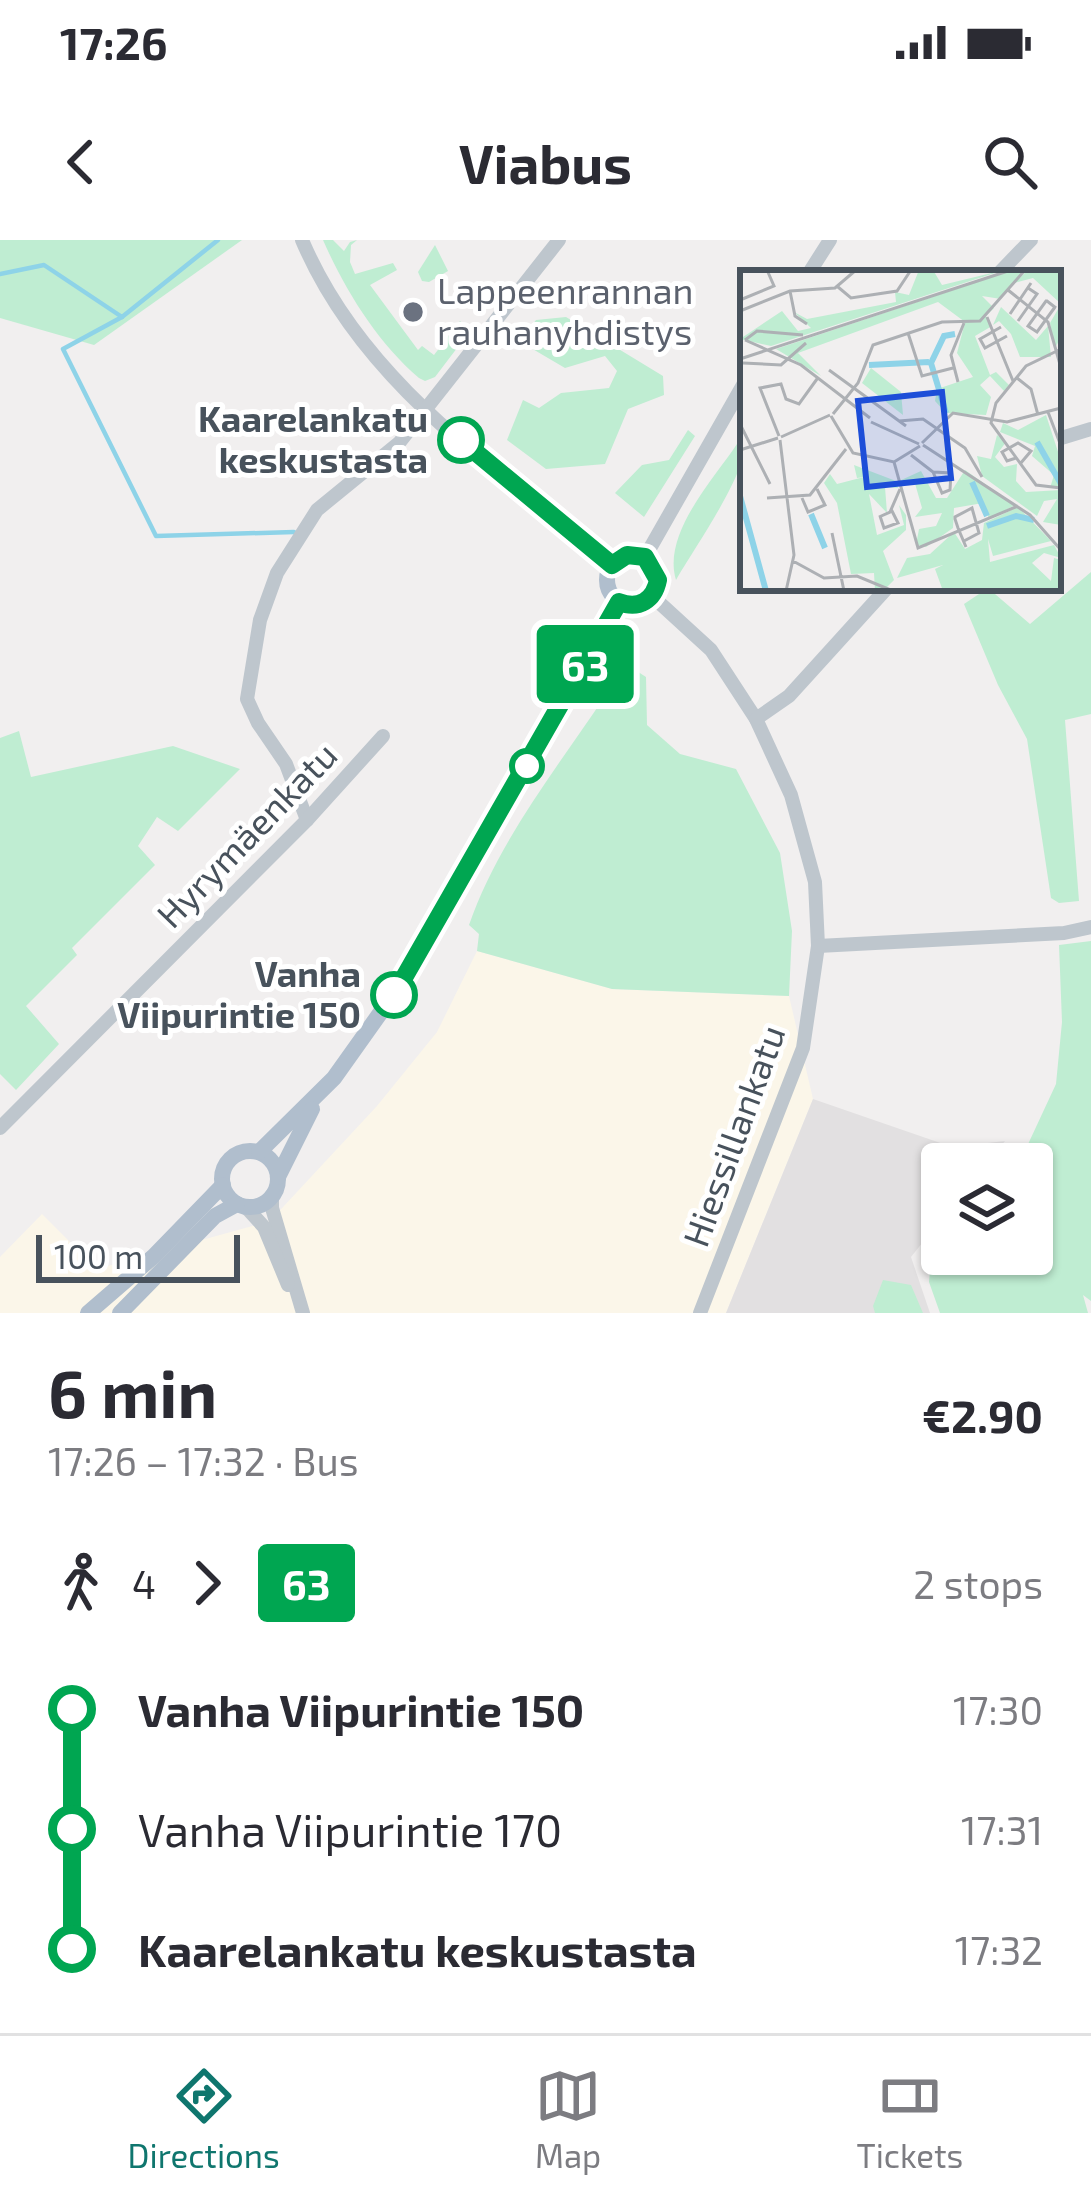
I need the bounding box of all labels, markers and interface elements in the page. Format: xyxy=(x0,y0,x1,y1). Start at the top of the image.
text: 17:26 xyxy=(60,15,167,69)
icon: back xyxy=(48,129,114,195)
icon: search xyxy=(977,129,1043,195)
text: Viabus xyxy=(459,130,632,195)
place label: Lappeenrannan rauhanyhdistys xyxy=(437,268,693,352)
inset map xyxy=(740,270,1061,591)
marker: Lappeenrannan rauhanyhdistys xyxy=(400,299,426,325)
place label: Kaarelankatu keskustasta xyxy=(198,396,428,480)
marker: Kaarelankatu keskustasta xyxy=(439,418,483,462)
line badge: 63 xyxy=(531,625,639,703)
text: 63 xyxy=(561,639,609,689)
street label: Hyrymäenkatu xyxy=(147,733,345,935)
unlabelled marker xyxy=(511,750,543,782)
place label: Vanha Viipurintie 150 xyxy=(117,951,361,1035)
marker: Vanha Viipurintie 150 xyxy=(372,973,416,1017)
street label: Hiessillankatu xyxy=(673,1019,793,1252)
map controls xyxy=(921,1143,1053,1275)
button: layers xyxy=(921,1143,1053,1275)
scale bar xyxy=(36,1229,240,1282)
text: 100 m xyxy=(54,1236,143,1276)
text: 6 min xyxy=(48,1352,217,1431)
text: €2.90 xyxy=(922,1388,1043,1442)
text: 17:26 – 17:32 · Bus xyxy=(48,1437,359,1484)
icon: walk xyxy=(48,1550,114,1616)
icon: forward xyxy=(174,1550,240,1616)
text: 63 xyxy=(282,1558,331,1608)
text: 4 xyxy=(132,1560,156,1607)
text: 2 stops xyxy=(913,1560,1043,1607)
text: Vanha Viipurintie 150 xyxy=(138,1682,584,1736)
text: 17:30 xyxy=(953,1686,1043,1733)
text: Vanha Viipurintie 170 xyxy=(138,1802,562,1856)
text: 17:31 xyxy=(961,1806,1043,1853)
text: Kaarelankatu keskustasta xyxy=(138,1922,697,1976)
text: 17:32 xyxy=(955,1926,1043,1973)
tab: Directions xyxy=(128,2063,280,2175)
tab: Map xyxy=(535,2063,601,2175)
tab: Tickets xyxy=(856,2063,963,2175)

